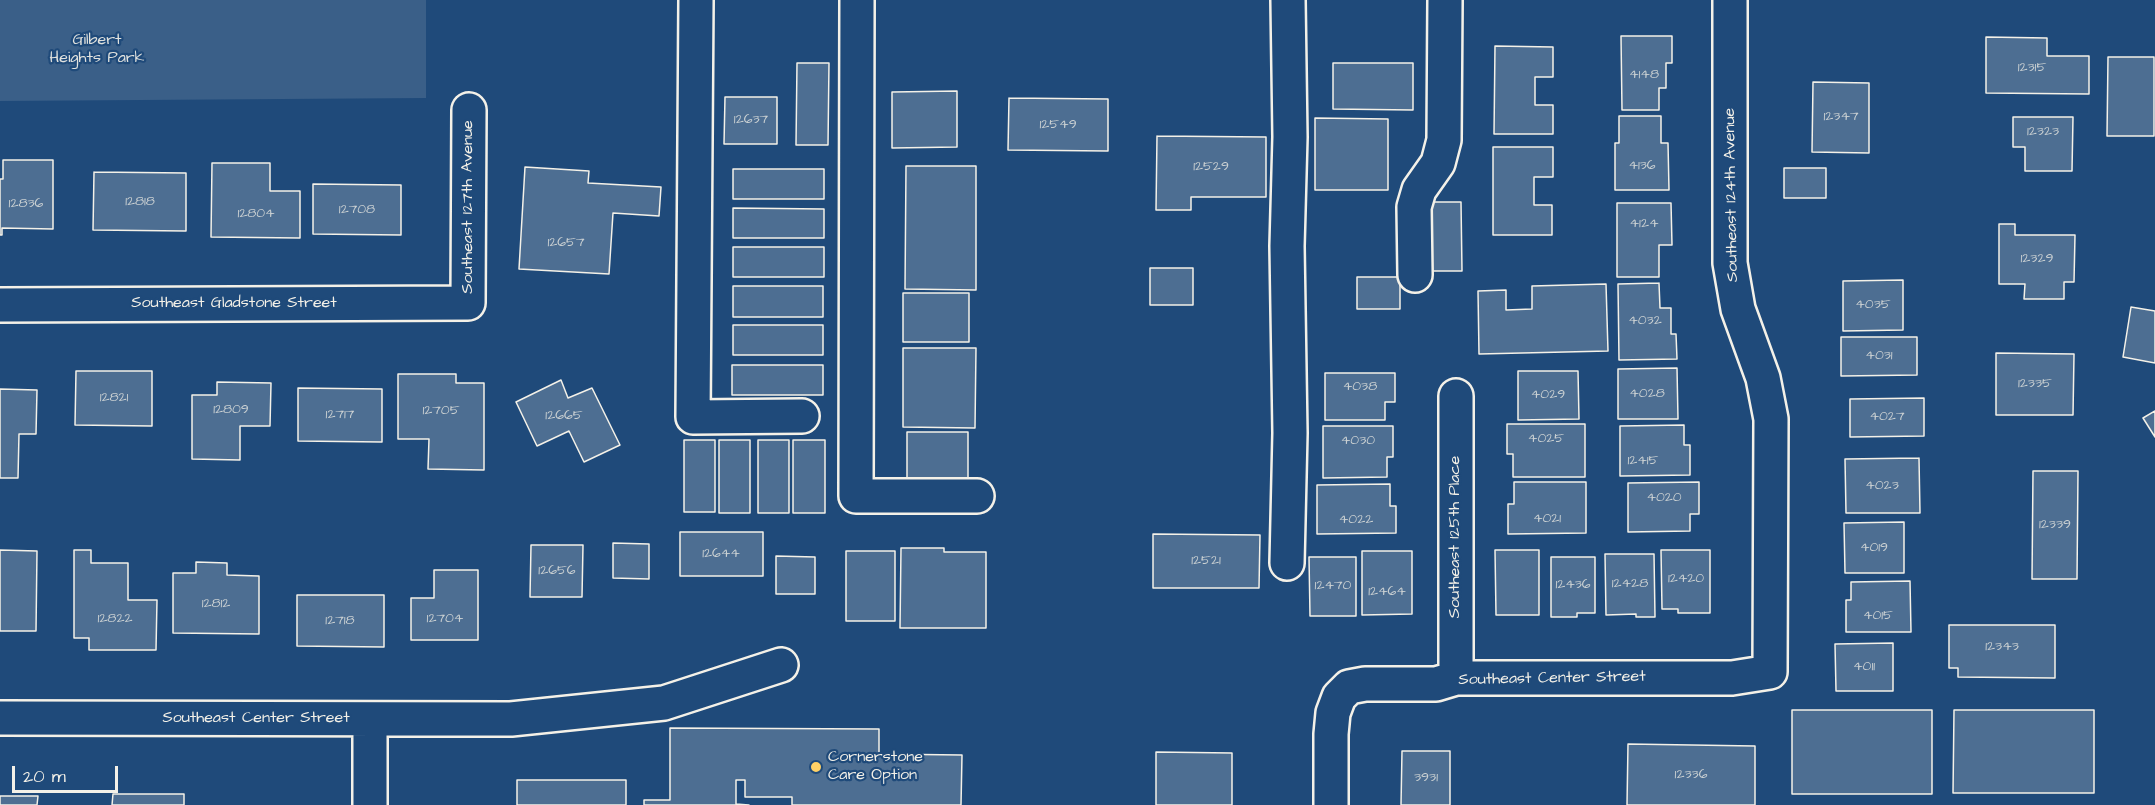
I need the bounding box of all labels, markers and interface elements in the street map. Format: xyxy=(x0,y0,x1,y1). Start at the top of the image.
park label: Gilbert Heights Park xyxy=(50,31,144,69)
house number: 12315 xyxy=(2018,60,2046,76)
house number: 4148 xyxy=(1629,67,1659,83)
street label: Southeast 124th Avenue xyxy=(1721,108,1743,282)
house number: 12347 xyxy=(1823,109,1859,125)
house number: 12637 xyxy=(734,112,768,128)
house number: 12549 xyxy=(1039,117,1077,133)
street label: Southeast 127th Avenue xyxy=(459,120,479,294)
house number: 12323 xyxy=(2027,124,2059,140)
house number: 4136 xyxy=(1628,158,1656,174)
house number: 12529 xyxy=(1193,159,1229,175)
house number: 12818 xyxy=(125,194,155,210)
house number: 12836 xyxy=(9,196,43,212)
house number: 12708 xyxy=(339,202,375,218)
house number: 12804 xyxy=(237,206,275,222)
house number: 4124 xyxy=(1630,216,1658,232)
house number: 12657 xyxy=(547,235,585,251)
house number: 12329 xyxy=(2021,251,2053,267)
street label: Southeast Gladstone Street xyxy=(131,294,337,314)
house number: 4035 xyxy=(1855,297,1891,313)
house number: 4032 xyxy=(1628,313,1662,329)
house number: 4031 xyxy=(1865,348,1893,364)
house number: 12335 xyxy=(2018,376,2052,392)
house number: 4038 xyxy=(1343,379,1377,395)
house number: 4028 xyxy=(1629,386,1665,402)
house number: 4029 xyxy=(1531,387,1565,403)
house number: 12821 xyxy=(100,390,128,406)
house number: 12809 xyxy=(213,402,249,418)
house number: 12705 xyxy=(422,403,460,419)
house number: 12717 xyxy=(326,407,354,423)
house number: 12665 xyxy=(545,408,583,424)
house number: 4027 xyxy=(1870,409,1904,425)
house number: 4025 xyxy=(1528,431,1564,447)
house number: 4030 xyxy=(1341,433,1375,449)
house number: 12415 xyxy=(1627,453,1659,469)
street label: Southeast 125th Place xyxy=(1446,456,1466,618)
house number: 4023 xyxy=(1865,478,1899,494)
house number: 4020 xyxy=(1646,490,1682,506)
house number: 4021 xyxy=(1533,511,1561,527)
house number: 4022 xyxy=(1339,512,1373,528)
house number: 12339 xyxy=(2039,517,2071,533)
house number: 4019 xyxy=(1860,540,1888,556)
house number: 12644 xyxy=(702,546,740,562)
house number: 12521 xyxy=(1191,553,1221,569)
house number: 12656 xyxy=(538,563,576,579)
house number: 12420 xyxy=(1668,571,1704,587)
house number: 12428 xyxy=(1612,576,1648,592)
house number: 12436 xyxy=(1555,577,1591,593)
house number: 12470 xyxy=(1315,578,1351,594)
house number: 12464 xyxy=(1368,584,1406,600)
house number: 12812 xyxy=(202,596,230,612)
house number: 4015 xyxy=(1863,608,1893,624)
house number: 12822 xyxy=(98,611,132,627)
house number: 12704 xyxy=(427,611,463,627)
house number: 12718 xyxy=(325,613,355,629)
house number: 12343 xyxy=(1985,639,2019,655)
house number: 4011 xyxy=(1853,659,1875,675)
street label: Southeast Center Street xyxy=(1458,668,1646,690)
street label: Southeast Center Street xyxy=(162,709,350,729)
place label: Cornerstone Care Option xyxy=(828,748,923,786)
scale bar xyxy=(15,754,122,792)
marker: Cornerstone Care Option xyxy=(809,760,823,774)
text: 20 m xyxy=(23,764,66,789)
house number: 12336 xyxy=(1675,767,1707,783)
house number: 3931 xyxy=(1414,770,1438,786)

